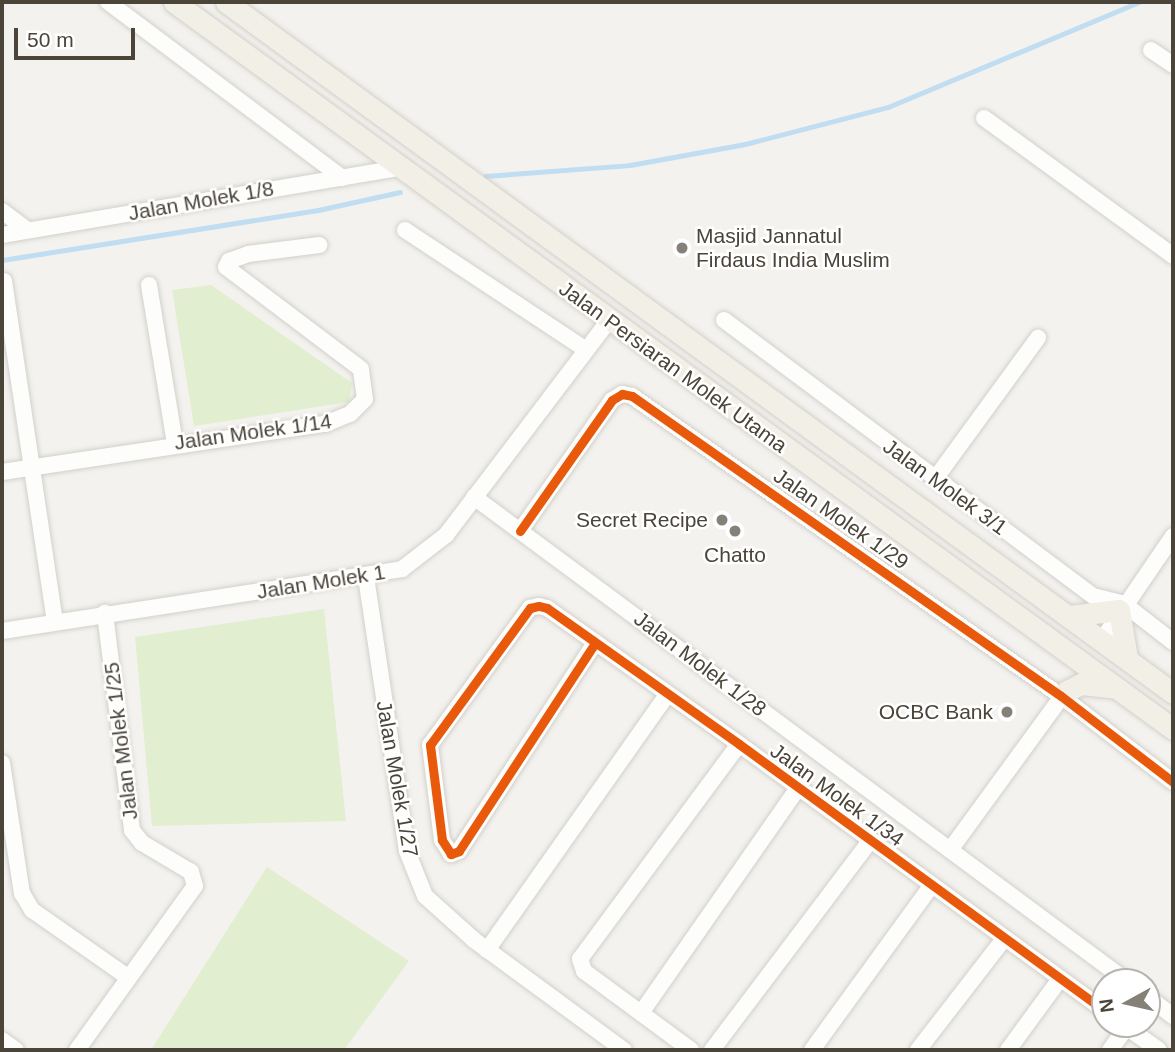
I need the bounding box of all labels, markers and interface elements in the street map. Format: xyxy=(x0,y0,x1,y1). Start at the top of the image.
scale bar xyxy=(18,14,138,58)
text: 50 m xyxy=(27,28,74,51)
street label: Jalan Molek 1/8 xyxy=(126,176,276,226)
place label: Masjid Jannatul Firdaus India Muslim xyxy=(696,223,890,273)
marker: Masjid Jannatul Firdaus India Muslim xyxy=(674,240,690,256)
street label: Jalan Persiaran Molek Utama xyxy=(554,276,792,458)
street label: Jalan Molek 1/14 xyxy=(173,408,333,456)
street label: Jalan Molek 3/1 xyxy=(878,434,1012,540)
street label: Jalan Molek 1/29 xyxy=(769,463,913,575)
place label: Secret Recipe xyxy=(576,507,708,533)
marker: Secret Recipe xyxy=(714,512,730,528)
marker: Chatto xyxy=(727,523,743,539)
place label: Chatto xyxy=(704,542,766,568)
street label: Jalan Molek 1 xyxy=(255,559,387,605)
street label: Jalan Molek 1/28 xyxy=(629,606,771,722)
street label: Jalan Molek 1/25 xyxy=(99,661,143,821)
street label: Jalan Molek 1/27 xyxy=(371,699,423,859)
place label: OCBC Bank xyxy=(879,699,993,725)
marker: OCBC Bank xyxy=(999,704,1015,720)
street label: Jalan Molek 1/34 xyxy=(765,738,909,852)
north arrow xyxy=(1091,968,1161,1038)
text: N xyxy=(1095,997,1118,1014)

